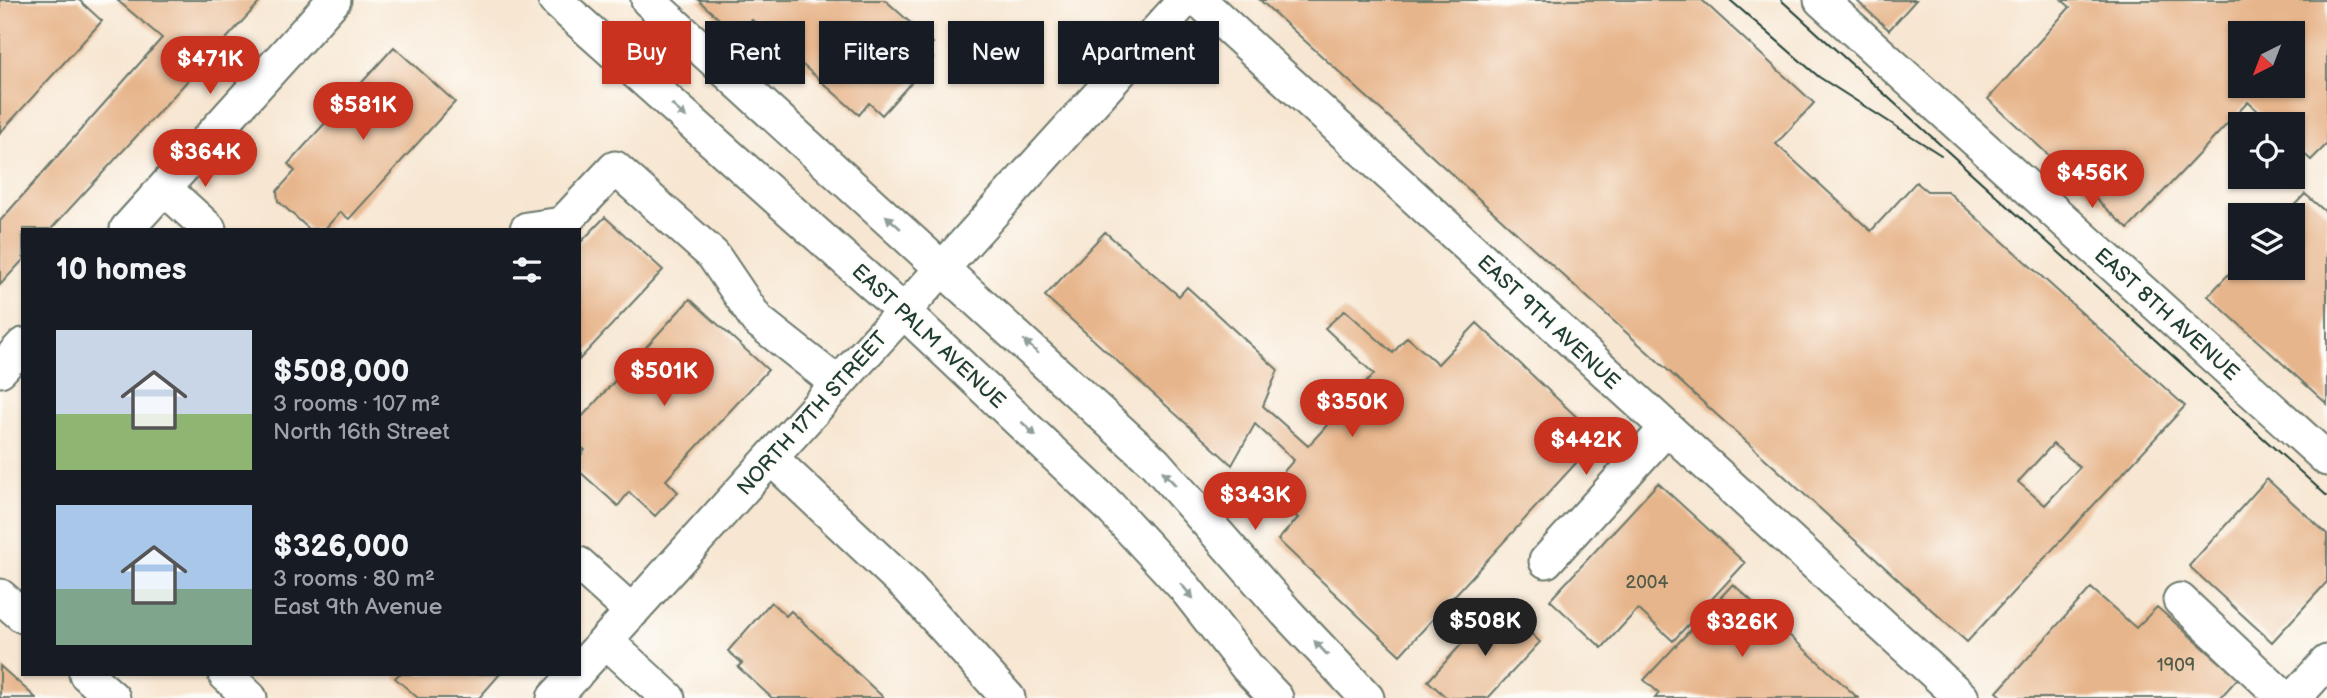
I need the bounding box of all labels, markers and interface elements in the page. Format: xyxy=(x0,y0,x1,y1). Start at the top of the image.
chip: Buy xyxy=(602,21,691,84)
chip: Rent xyxy=(705,21,805,84)
chip: Filters xyxy=(819,21,934,84)
chip: New xyxy=(948,21,1044,84)
chip: Apartment xyxy=(1058,21,1219,84)
north arrow xyxy=(2228,21,2305,98)
map controls xyxy=(2228,21,2305,280)
pin: $471K xyxy=(161,36,259,96)
text: $471K xyxy=(177,45,243,73)
pin: $581K xyxy=(314,82,412,142)
text: $581K xyxy=(329,91,397,119)
one-way arrow xyxy=(670,103,688,119)
button: locate xyxy=(2228,112,2305,189)
pin: $364K xyxy=(156,130,254,189)
text: $364K xyxy=(169,138,241,166)
pin: $456K xyxy=(2043,150,2141,210)
text: $456K xyxy=(2056,159,2128,187)
button: layers xyxy=(2228,203,2305,280)
one-way arrow xyxy=(884,214,902,230)
street label: EAST 8TH AVENUE xyxy=(2089,243,2244,386)
street label: EAST 9TH AVENUE xyxy=(1472,250,1625,395)
icon: filters xyxy=(508,251,546,289)
text: 10 homes xyxy=(56,252,187,288)
street label: EAST PALM AVENUE xyxy=(847,259,1011,414)
street label: NORTH 17TH STREET xyxy=(732,326,893,501)
one-way arrow xyxy=(1022,339,1040,355)
pin: $501K xyxy=(615,348,713,408)
text: $508,000 xyxy=(273,354,410,390)
text: $501K xyxy=(630,357,698,385)
icon: home xyxy=(112,358,196,442)
pin: $350K xyxy=(1303,380,1401,439)
text: $350K xyxy=(1316,388,1388,416)
text: 3 rooms · 107 m² xyxy=(273,390,440,418)
text: North 16th Street xyxy=(273,418,450,446)
pin: $442K xyxy=(1537,418,1635,477)
one-way arrow xyxy=(1020,420,1037,437)
text: $442K xyxy=(1550,426,1622,454)
one-way arrow xyxy=(1162,470,1178,487)
pin: $343K xyxy=(1206,472,1304,532)
text: $343K xyxy=(1219,481,1291,509)
text: $326,000 xyxy=(273,529,409,565)
icon: home xyxy=(112,533,196,617)
text: 3 rooms · 80 m² xyxy=(273,565,435,593)
house number: 2004 xyxy=(1626,572,1668,593)
one-way arrow xyxy=(1180,582,1195,600)
text: East 9th Avenue xyxy=(273,593,442,621)
pin: $508K xyxy=(1436,598,1534,658)
pin: $326K xyxy=(1693,600,1791,659)
text: $508K xyxy=(1449,607,1521,635)
text: $326K xyxy=(1706,608,1778,636)
one-way arrow xyxy=(1313,640,1329,657)
house number: 1909 xyxy=(2157,655,2195,676)

